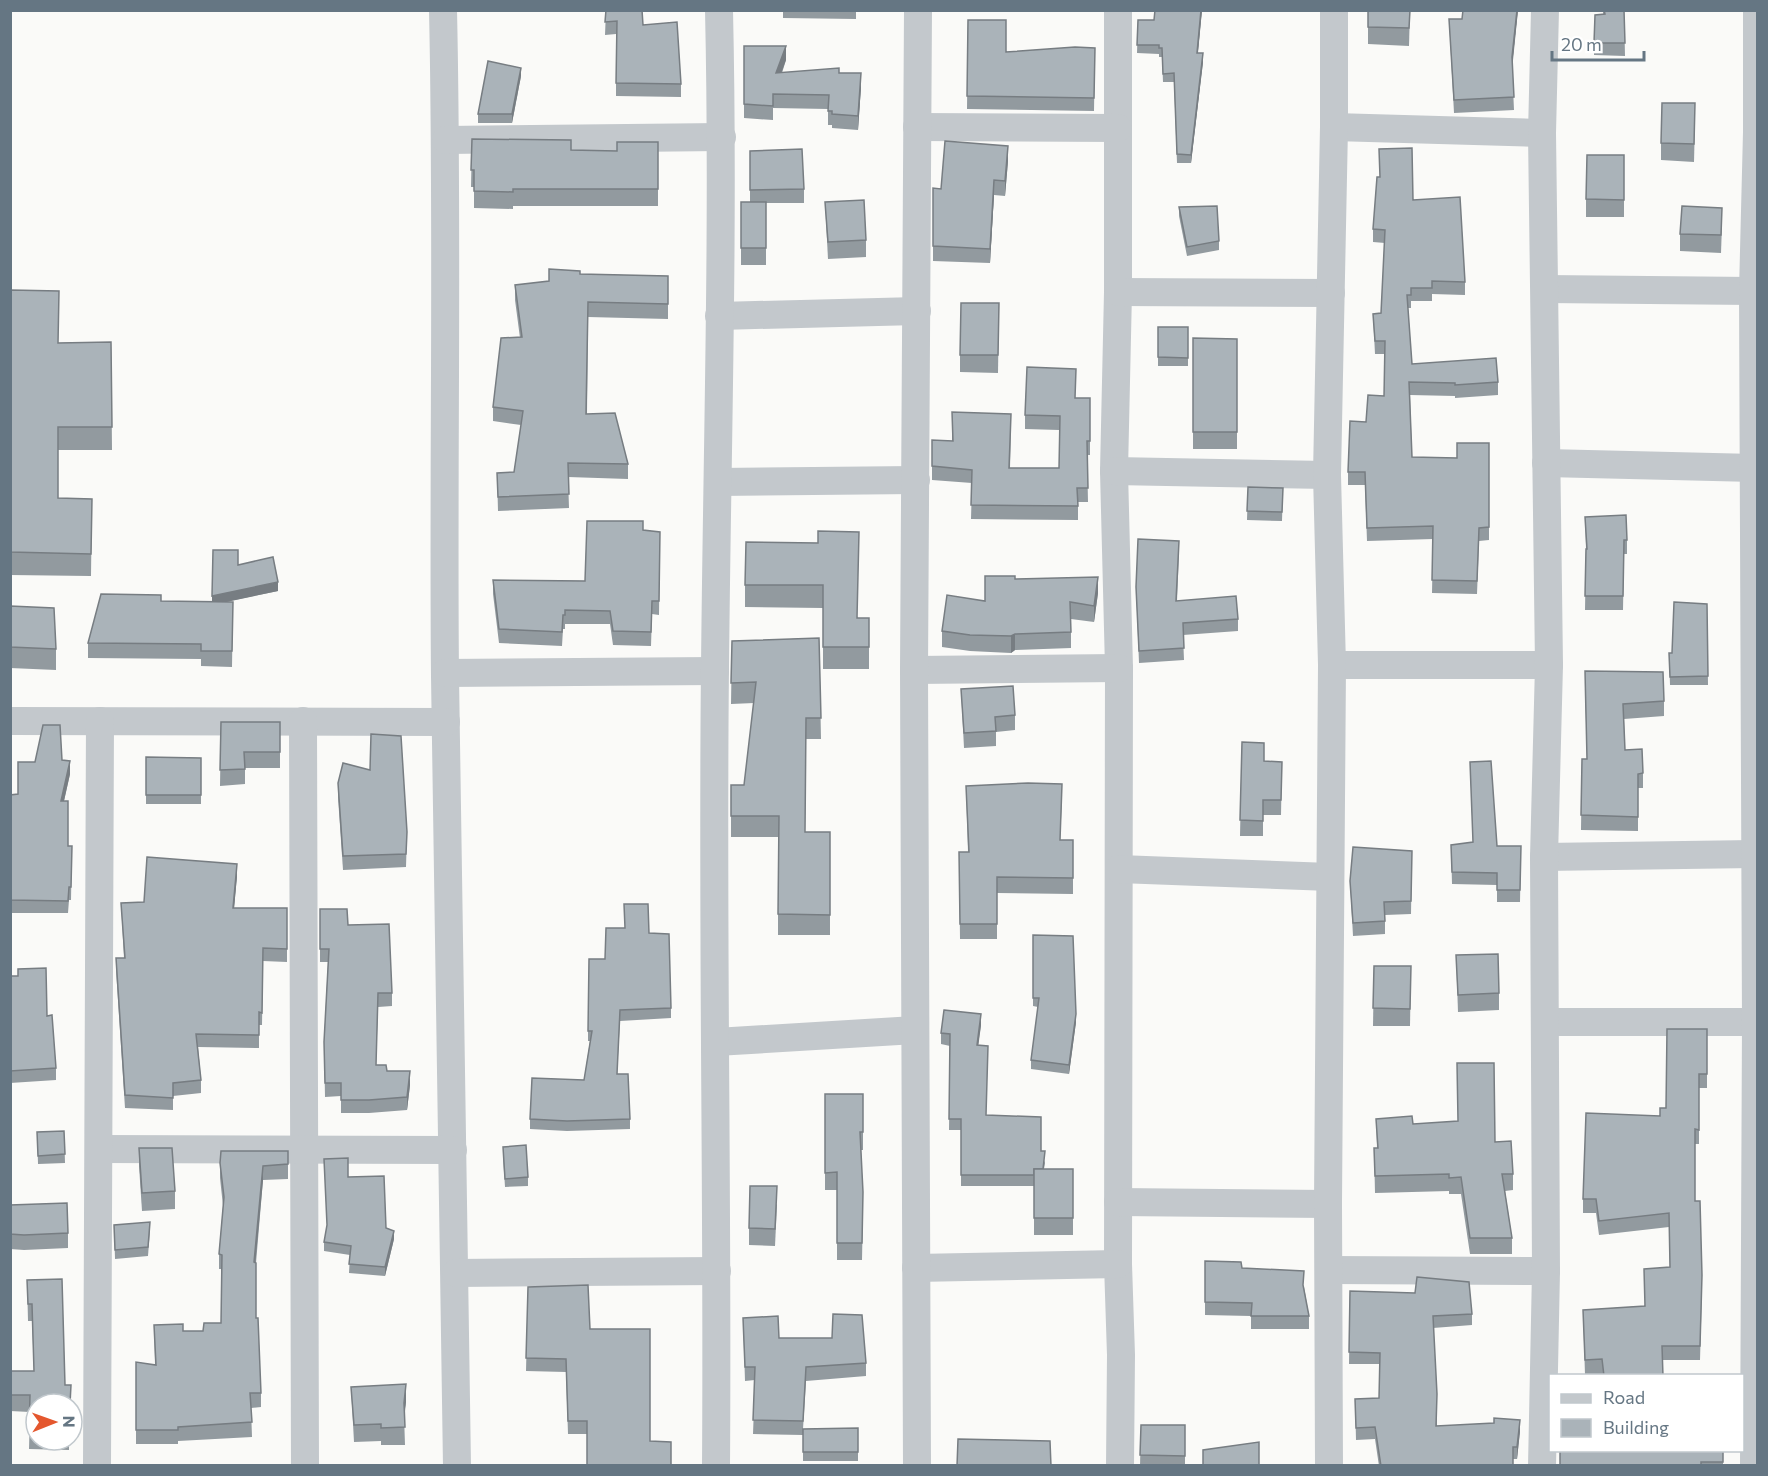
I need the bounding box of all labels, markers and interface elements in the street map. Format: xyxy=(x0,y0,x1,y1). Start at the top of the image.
scale bar xyxy=(1552,24,1644,62)
text: 20 m xyxy=(1561,33,1602,55)
legend xyxy=(1549,1374,1744,1452)
text: Road xyxy=(1603,1386,1645,1408)
north arrow xyxy=(24,1392,84,1452)
text: N xyxy=(60,1416,79,1428)
text: Building xyxy=(1603,1416,1669,1438)

